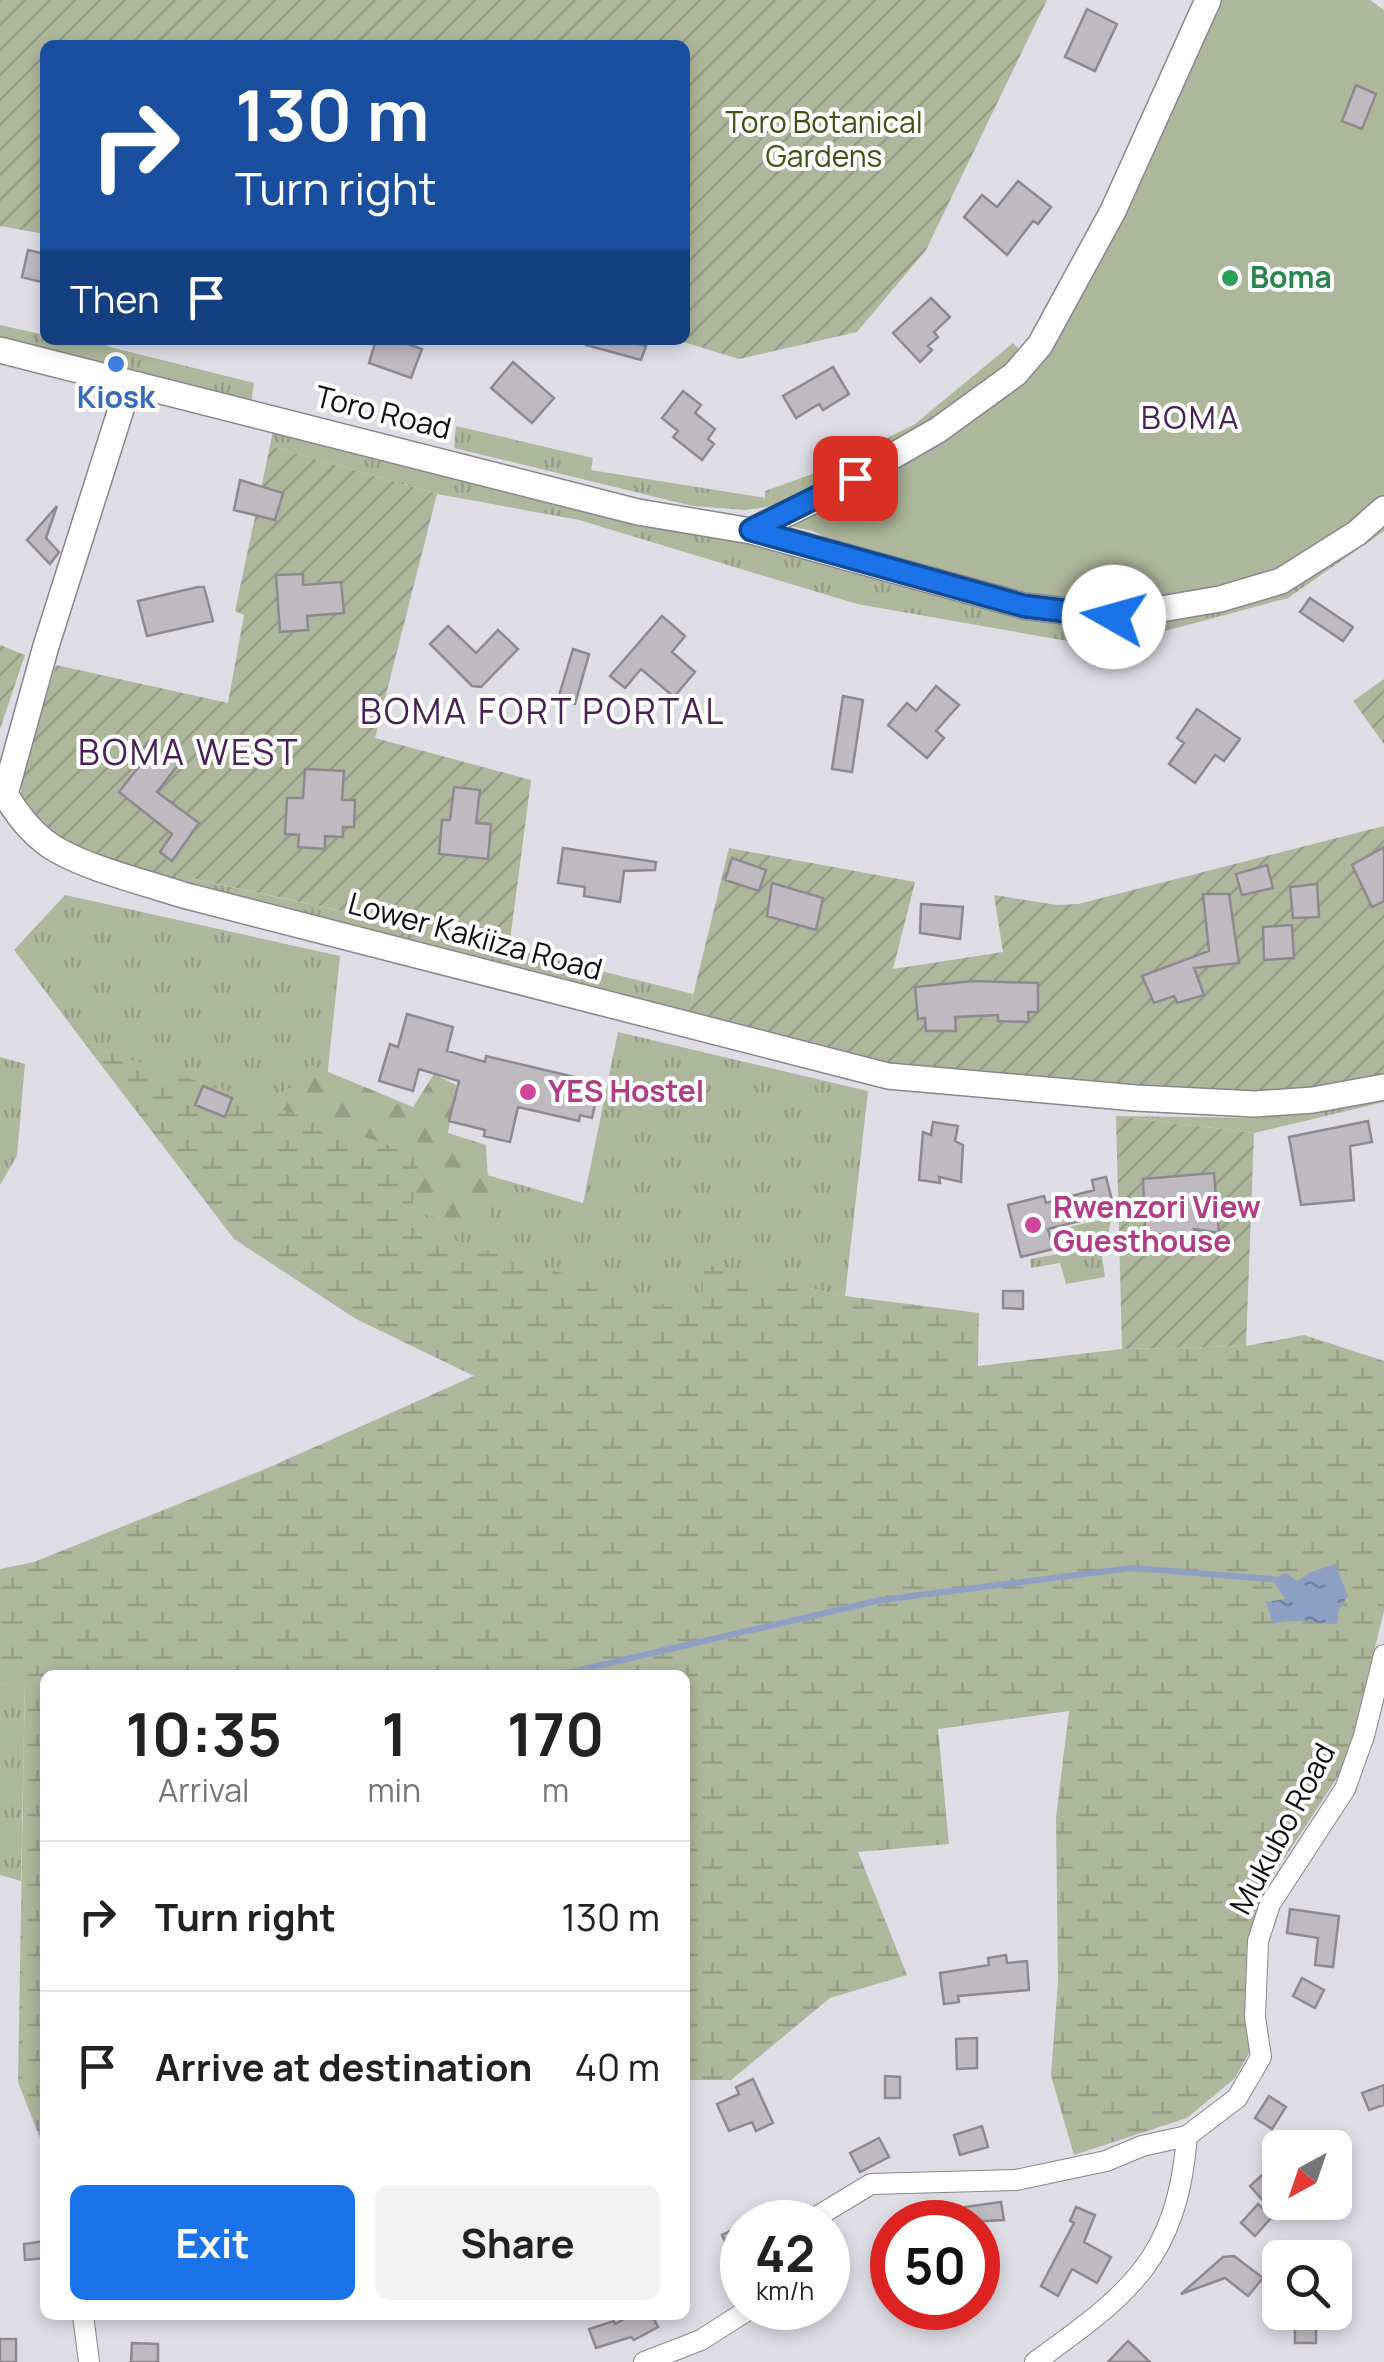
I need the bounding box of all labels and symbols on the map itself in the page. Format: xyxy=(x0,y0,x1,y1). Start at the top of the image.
park label: Toro Botanical Gardens xyxy=(725,101,923,176)
place label: Boma xyxy=(1250,256,1332,297)
marker: Boma xyxy=(1219,267,1241,289)
marker: Kiosk xyxy=(105,353,127,375)
street label: Toro Road xyxy=(311,375,456,448)
place label: Kiosk xyxy=(77,376,156,417)
district label: BOMA xyxy=(1141,395,1241,439)
pin xyxy=(813,436,898,521)
position arrow xyxy=(1062,565,1166,669)
district label: BOMA FORT PORTAL xyxy=(360,687,726,735)
district label: BOMA WEST xyxy=(78,728,300,776)
street label: Lower Kakiiza Road xyxy=(344,882,607,989)
place label: YES Hostel xyxy=(548,1070,704,1111)
marker: YES Hostel xyxy=(517,1081,539,1103)
place label: Rwenzori View Guesthouse xyxy=(1053,1186,1261,1261)
marker: Rwenzori View Guesthouse xyxy=(1022,1214,1044,1236)
street label: Mukubo Road xyxy=(1219,1736,1344,1921)
north arrow xyxy=(1262,2130,1352,2220)
speed limit sign: 50 xyxy=(870,2200,1000,2330)

